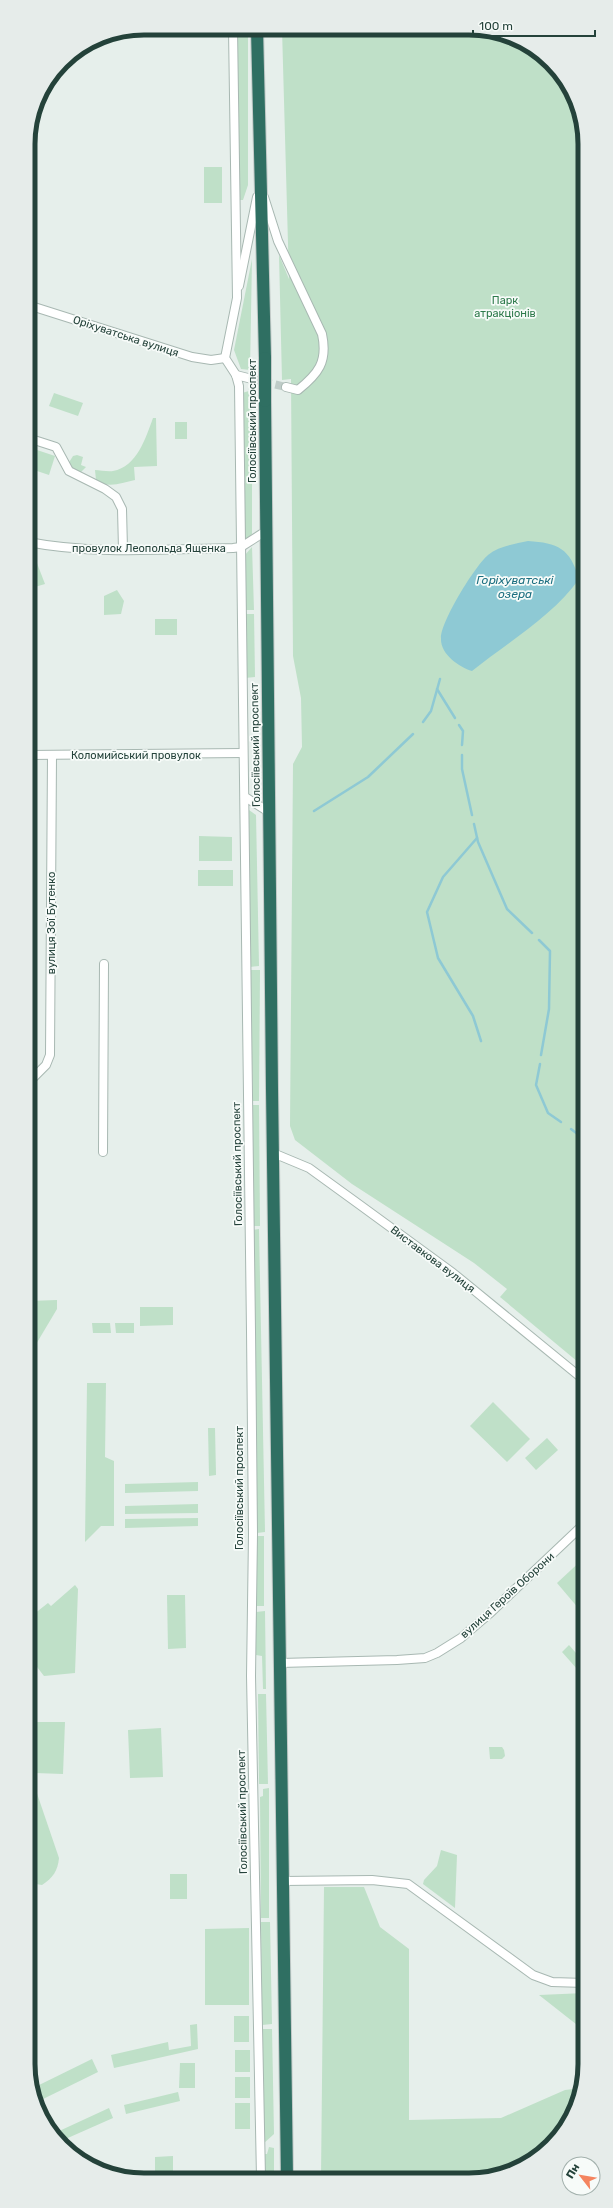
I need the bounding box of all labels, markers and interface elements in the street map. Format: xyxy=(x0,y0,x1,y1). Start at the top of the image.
scale bar xyxy=(473,12,595,38)
text: 100 m xyxy=(479,19,513,33)
park label: Парк атракціонів xyxy=(474,294,536,320)
street label: Оріхуватська вулиця xyxy=(71,313,180,360)
street label: Голосіївський проспект xyxy=(246,359,259,483)
street label: провулок Леопольда Ященка xyxy=(72,542,226,555)
water label: Горіхуватські озера xyxy=(477,573,554,601)
street label: Голосіївський проспект xyxy=(248,682,263,807)
street label: Коломийський провулок xyxy=(71,749,201,762)
street label: вулиця Зої Бутенко xyxy=(45,872,58,974)
street label: Голосіївський проспект xyxy=(230,1101,245,1226)
street label: Виставкова вулиця xyxy=(388,1223,478,1295)
street label: Голосіївський проспект xyxy=(233,1426,246,1550)
street label: вулиця Героїв Оборони xyxy=(458,1550,557,1641)
street label: Голосіївський проспект xyxy=(235,1749,250,1874)
north arrow xyxy=(561,2156,601,2196)
text: Пн xyxy=(563,2161,582,2181)

